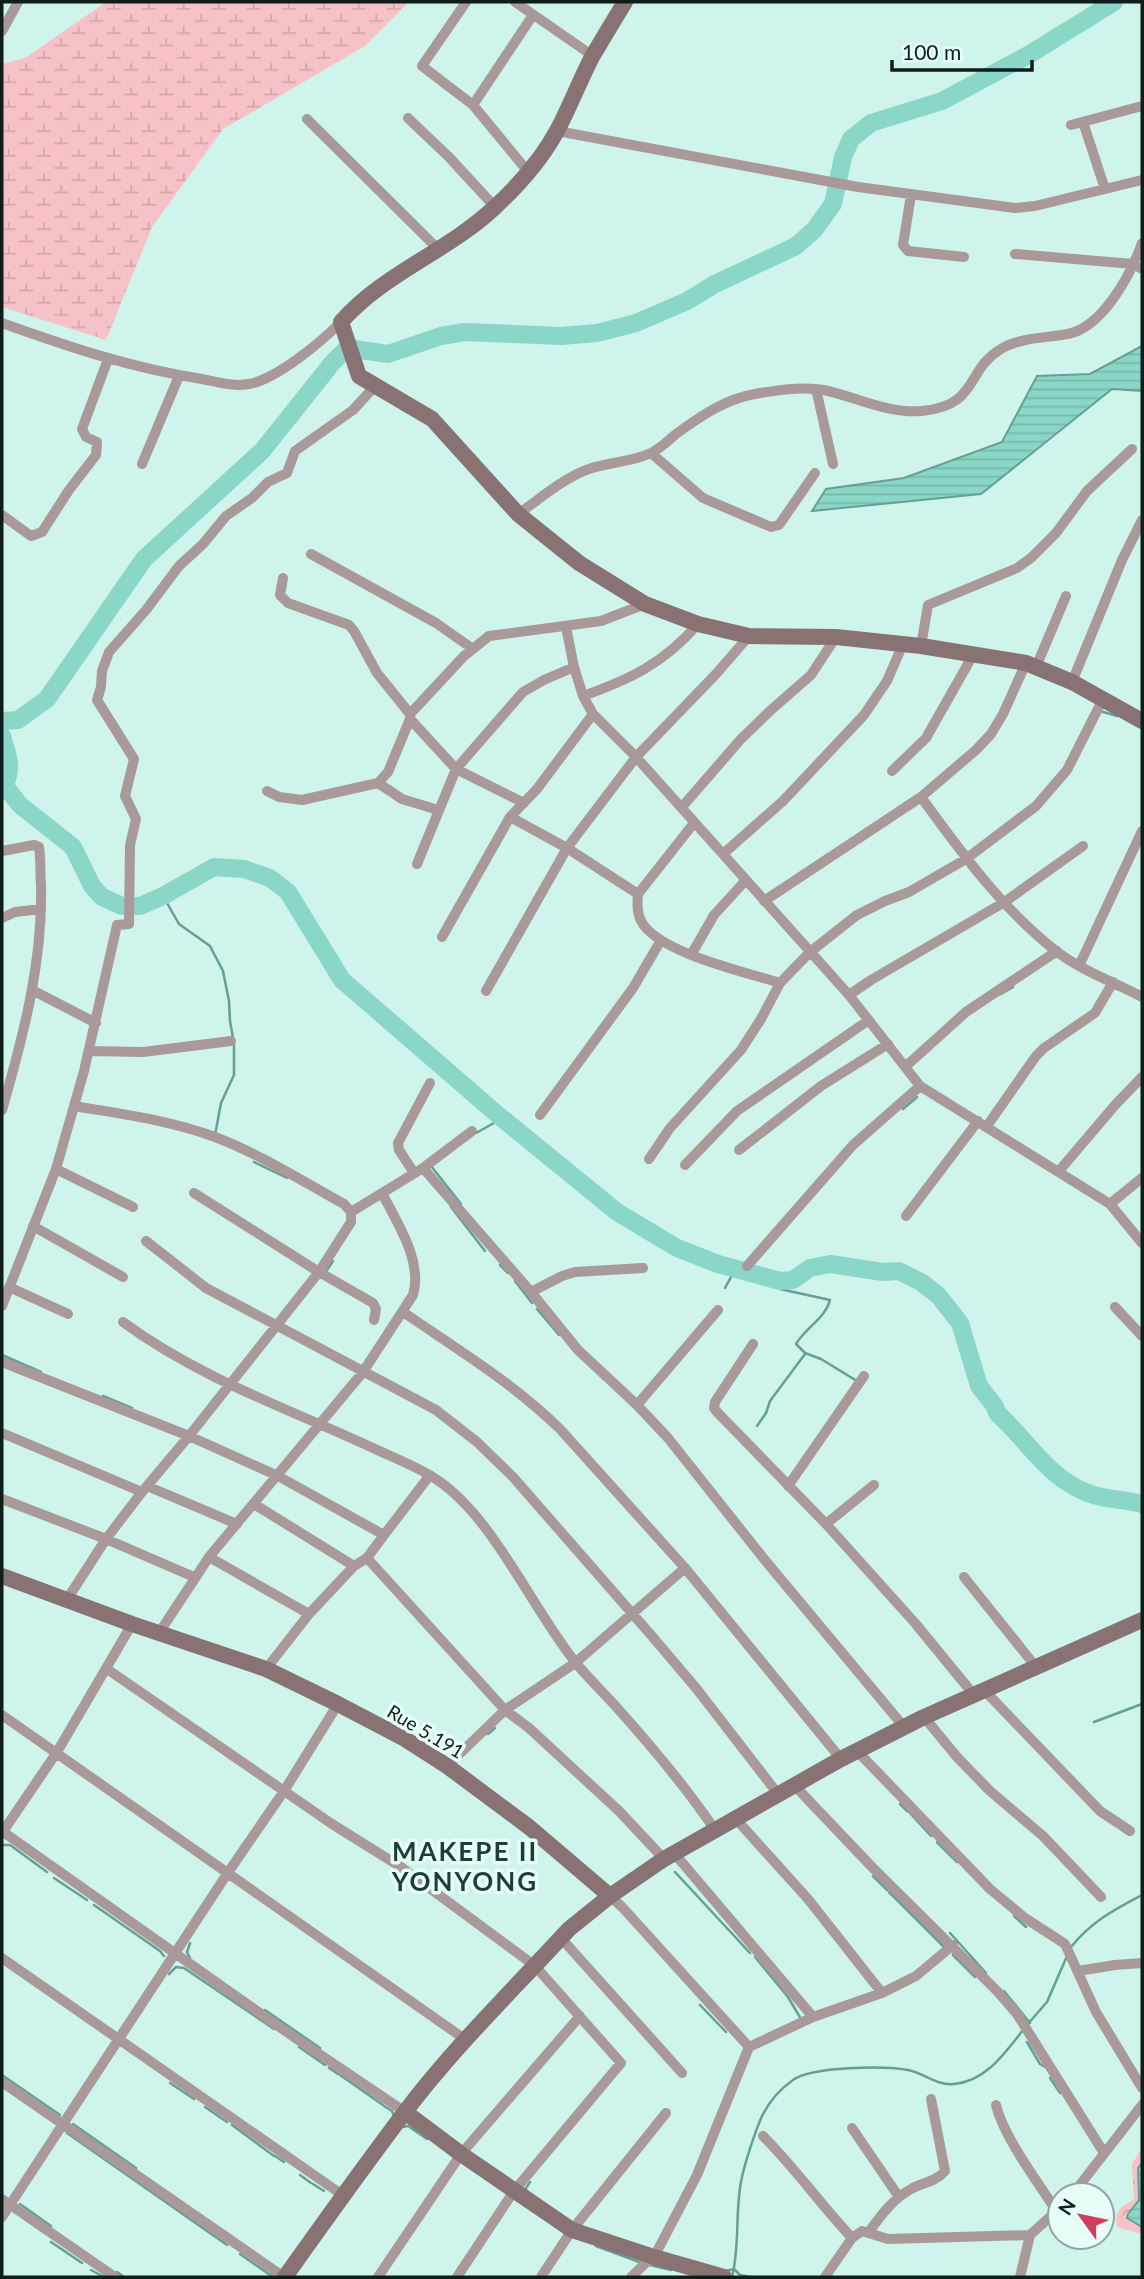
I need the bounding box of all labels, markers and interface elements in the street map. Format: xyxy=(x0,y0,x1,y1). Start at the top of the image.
scale bar xyxy=(892,28,1032,72)
text: 100 m xyxy=(902,39,961,64)
street label: Rue 5.191 xyxy=(383,1699,469,1763)
district label: MAKEPE II YONYONG xyxy=(391,1835,538,1897)
north arrow xyxy=(1046,2181,1116,2251)
text: N xyxy=(1053,2194,1080,2219)

